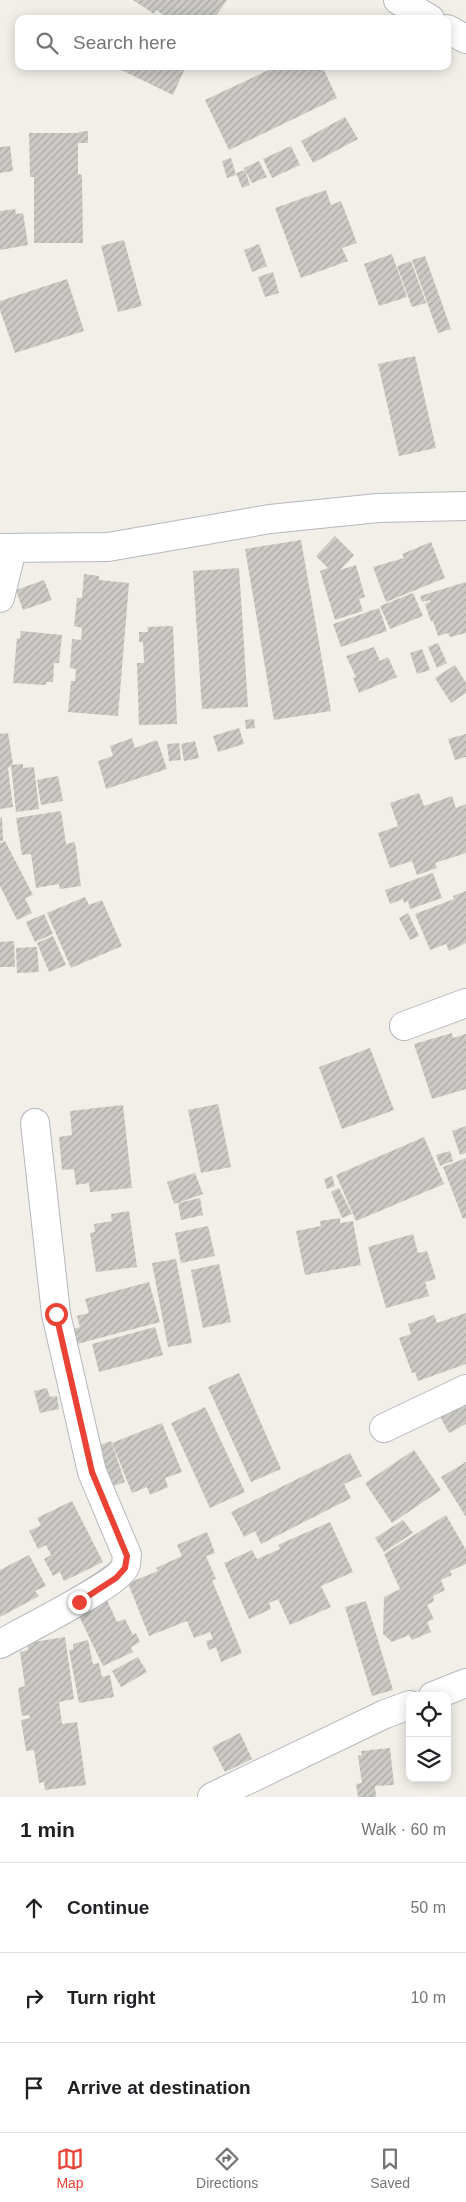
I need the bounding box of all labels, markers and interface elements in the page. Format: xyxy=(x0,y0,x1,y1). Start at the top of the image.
search box xyxy=(15,15,451,70)
icon: search xyxy=(33,29,61,57)
text: Search here xyxy=(73,32,177,53)
route start xyxy=(45,1303,68,1326)
route end xyxy=(68,1591,91,1614)
map controls xyxy=(406,1692,451,1782)
button: locate xyxy=(406,1692,451,1737)
button: layers xyxy=(406,1737,451,1782)
text: 1 min xyxy=(20,1818,75,1841)
text: Walk · 60 m xyxy=(361,1821,446,1838)
icon: ahead xyxy=(20,1894,48,1922)
text: Continue xyxy=(67,1897,149,1918)
text: 50 m xyxy=(410,1899,446,1916)
icon: right xyxy=(20,1984,48,2012)
text: Turn right xyxy=(67,1987,155,2008)
text: 10 m xyxy=(410,1989,446,2006)
icon: arrive xyxy=(20,2074,48,2102)
text: Arrive at destination xyxy=(67,2077,251,2098)
tab: Map xyxy=(56,2145,84,2191)
tab: Directions xyxy=(196,2145,258,2191)
tab: Saved xyxy=(370,2145,410,2191)

